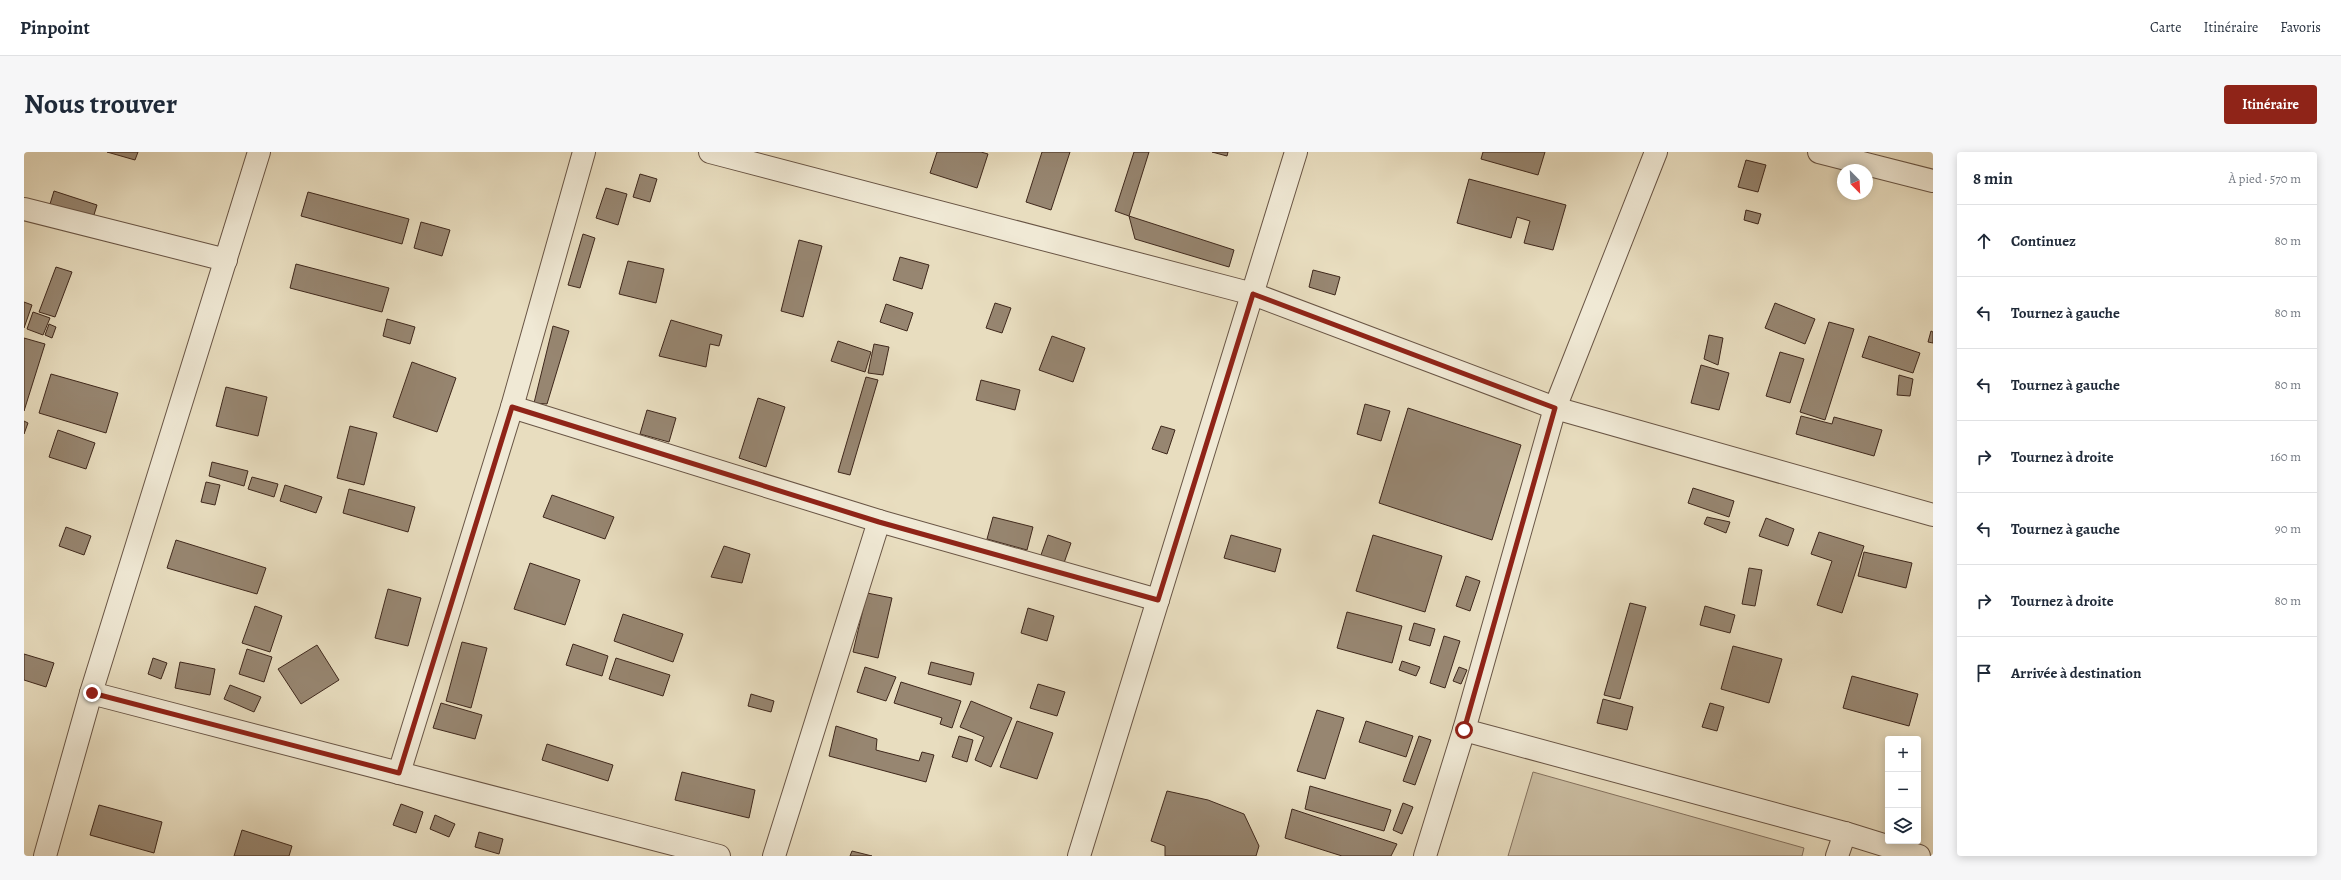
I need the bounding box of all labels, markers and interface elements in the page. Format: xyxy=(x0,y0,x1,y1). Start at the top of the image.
text: Pinpoint xyxy=(20,15,90,41)
text: Carte xyxy=(2150,18,2181,37)
text: Itinéraire xyxy=(2203,18,2258,37)
text: Favoris xyxy=(2280,18,2321,37)
text: Nous trouver xyxy=(24,85,177,123)
button: Itinéraire xyxy=(2224,85,2317,124)
north arrow xyxy=(1837,164,1873,200)
text: 8 min xyxy=(1973,167,2013,190)
text: À pied · 570 m xyxy=(2228,170,2301,187)
icon: ahead xyxy=(1973,230,1995,252)
text: Continuez xyxy=(2011,231,2076,251)
text: 80 m xyxy=(2274,232,2301,249)
icon: left xyxy=(1973,302,1995,324)
text: Tournez à gauche xyxy=(2011,303,2120,323)
text: 80 m xyxy=(2274,304,2301,321)
icon: left xyxy=(1973,374,1995,396)
text: Tournez à gauche xyxy=(2011,375,2120,395)
text: 80 m xyxy=(2274,376,2301,393)
icon: right xyxy=(1973,446,1995,468)
text: Tournez à droite xyxy=(2011,447,2114,467)
text: 160 m xyxy=(2270,448,2301,465)
icon: left xyxy=(1973,518,1995,540)
text: Tournez à gauche xyxy=(2011,519,2120,539)
text: 90 m xyxy=(2275,520,2301,537)
icon: right xyxy=(1973,590,1995,612)
text: Tournez à droite xyxy=(2011,591,2114,611)
text: 80 m xyxy=(2274,592,2301,609)
icon: arrive xyxy=(1973,662,1995,684)
text: Arrivée à destination xyxy=(2011,663,2142,683)
route end xyxy=(83,684,101,702)
route start xyxy=(1455,721,1473,739)
map controls xyxy=(1885,736,1921,844)
button: + xyxy=(1885,736,1921,772)
button: − xyxy=(1885,772,1921,808)
button: layers xyxy=(1885,808,1921,844)

